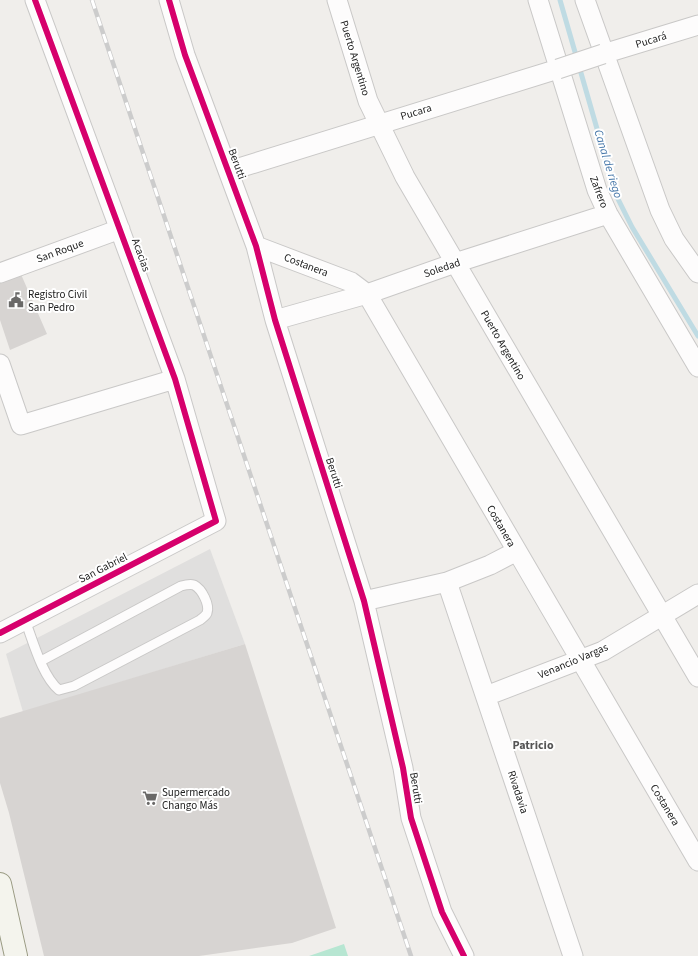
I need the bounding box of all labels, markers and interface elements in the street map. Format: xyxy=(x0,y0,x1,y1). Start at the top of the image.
street label: Puerto Argentino xyxy=(336,18,374,98)
street label: Pucará xyxy=(634,28,668,52)
street label: Pucara xyxy=(399,100,433,124)
water label: Canal de riego xyxy=(589,128,627,200)
street label: Berutti xyxy=(225,147,249,181)
street label: Zafrero xyxy=(586,174,612,210)
street label: San Roque xyxy=(34,235,86,266)
street label: Acacias xyxy=(128,236,154,274)
street label: Costanera xyxy=(282,250,330,280)
street label: Soledad xyxy=(422,255,462,281)
place label: Registro Civil San Pedro xyxy=(28,287,88,315)
public building icon: Registro Civil San Pedro xyxy=(7,291,25,309)
street label: Puerto Argentino xyxy=(477,307,529,383)
street label: Berutti xyxy=(322,456,346,490)
street label: Costanera xyxy=(483,502,519,550)
street label: San Gabriel xyxy=(76,549,130,587)
street label: Venancio Vargas xyxy=(536,639,611,682)
district label: Patricio xyxy=(512,737,554,754)
street label: Rivadavia xyxy=(504,769,532,815)
street label: Berutti xyxy=(406,771,426,805)
street label: Costanera xyxy=(647,781,683,829)
place label: Supermercado Chango Más xyxy=(162,785,230,813)
supermarket icon: Supermercado Chango Más xyxy=(141,789,159,807)

